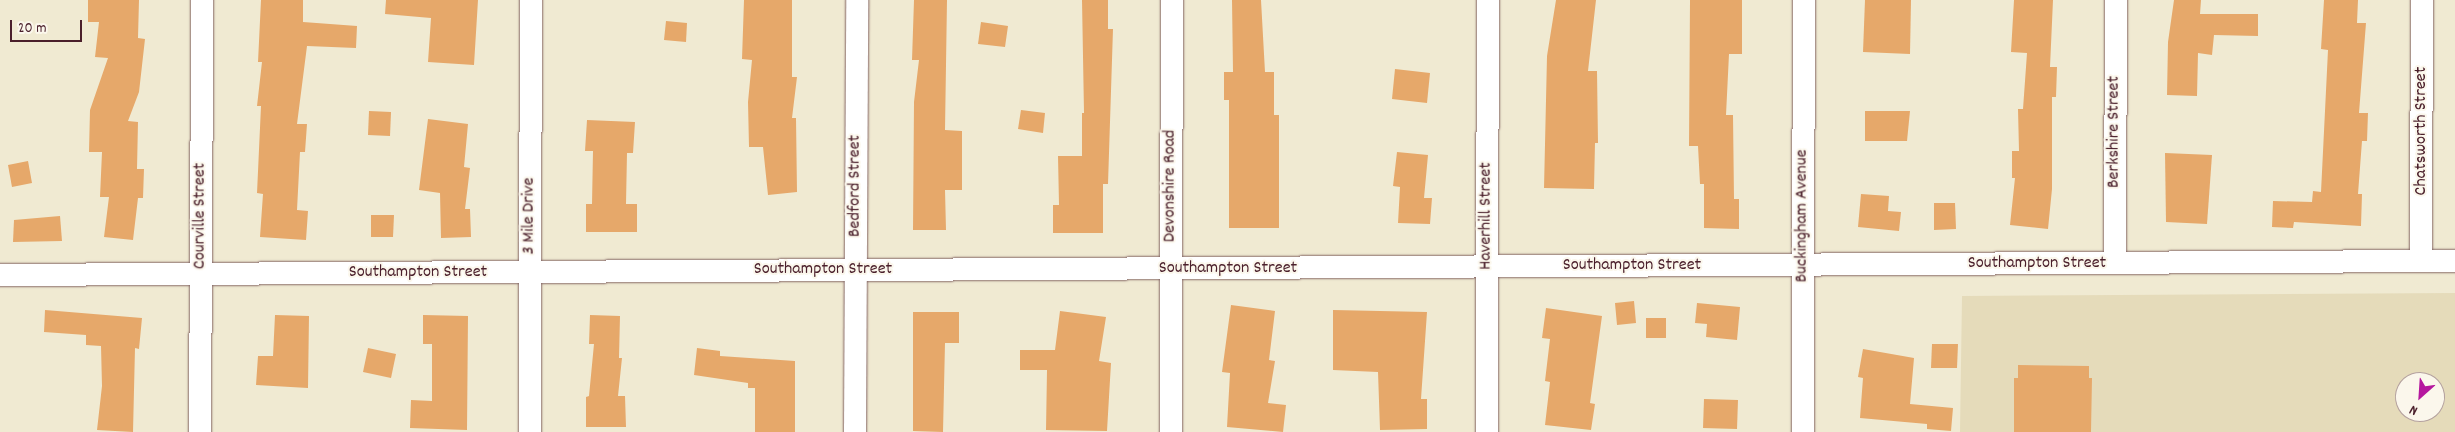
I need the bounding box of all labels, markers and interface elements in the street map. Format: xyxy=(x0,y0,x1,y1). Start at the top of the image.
scale bar xyxy=(12,10,85,42)
text: 20 m xyxy=(18,18,46,40)
street label: Chatsworth Street xyxy=(2411,67,2433,195)
street label: Berkshire Street xyxy=(2104,76,2126,188)
street label: Devonshire Road xyxy=(1160,130,1182,242)
street label: Bedford Street xyxy=(845,135,867,237)
street label: Buckingham Avenue xyxy=(1792,150,1814,282)
street label: Haverhill Street xyxy=(1476,162,1498,270)
street label: Courville Street xyxy=(190,163,212,269)
street label: 3 Mile Drive xyxy=(519,178,541,254)
street label: Southampton Street xyxy=(1968,253,2106,275)
street label: Southampton Street xyxy=(1563,255,1701,277)
street label: Southampton Street xyxy=(1159,258,1297,280)
street label: Southampton Street xyxy=(754,259,892,281)
street label: Southampton Street xyxy=(349,262,487,284)
north arrow xyxy=(2395,372,2445,422)
text: N xyxy=(2406,399,2421,420)

